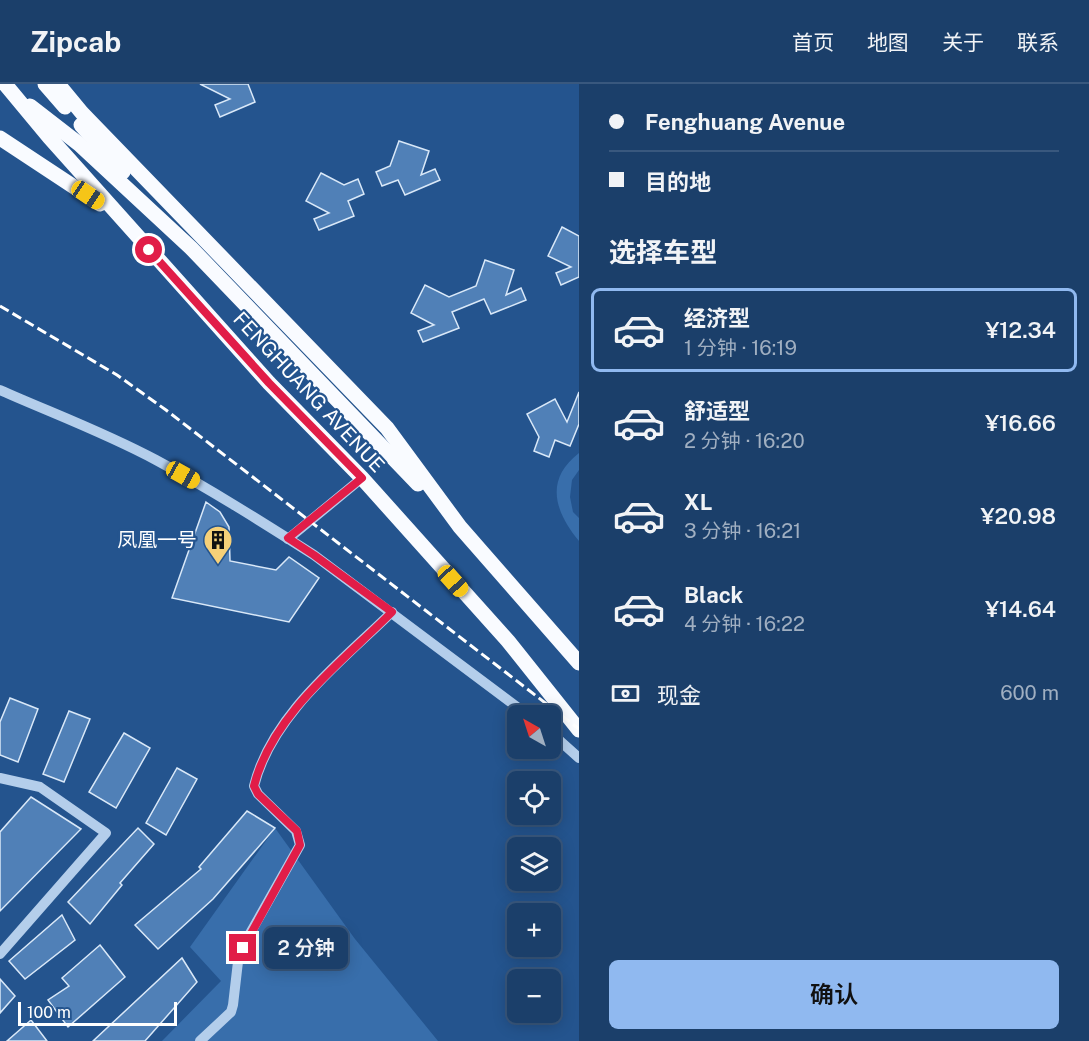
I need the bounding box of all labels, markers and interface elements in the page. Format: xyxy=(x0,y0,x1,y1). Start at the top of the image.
text: Zipcab xyxy=(30,25,121,58)
text: 首页 xyxy=(792,30,834,55)
text: 地图 xyxy=(867,30,909,55)
text: 关于 xyxy=(942,30,984,55)
text: 联系 xyxy=(1017,30,1059,55)
text: Fenghuang Avenue xyxy=(645,109,845,135)
text: 目的地 xyxy=(645,169,711,195)
car xyxy=(68,177,108,213)
route start xyxy=(135,236,162,263)
text: 选择车型 xyxy=(609,236,717,268)
icon: car xyxy=(612,303,666,357)
text: 经济型 xyxy=(684,305,750,331)
street label: FENGHUANG AVENUE xyxy=(228,307,390,477)
text: ¥12.34 xyxy=(985,317,1056,343)
text: 1 分钟 · 16:19 xyxy=(684,336,797,360)
icon: car xyxy=(612,396,666,450)
text: 舒适型 xyxy=(684,398,750,424)
text: ¥16.66 xyxy=(985,410,1056,436)
text: 2 分钟 · 16:20 xyxy=(684,429,805,453)
car xyxy=(163,458,203,492)
icon: car xyxy=(612,489,666,543)
text: XL xyxy=(684,489,712,515)
text: ¥20.98 xyxy=(980,503,1056,529)
text: 3 分钟 · 16:21 xyxy=(684,519,801,543)
building icon: 凤凰一号 xyxy=(202,524,234,566)
place label: 凤凰一号 xyxy=(117,528,197,552)
car xyxy=(434,562,472,600)
icon: car xyxy=(612,582,666,636)
text: Black xyxy=(684,582,743,608)
text: ¥14.64 xyxy=(985,596,1056,622)
text: 4 分钟 · 16:22 xyxy=(684,612,805,636)
icon: cash xyxy=(609,677,642,710)
text: 600 m xyxy=(1000,681,1059,705)
text: 现金 xyxy=(657,682,701,708)
north arrow xyxy=(507,705,561,759)
map controls xyxy=(507,705,561,1023)
button: locate xyxy=(507,771,561,825)
button: layers xyxy=(507,837,561,891)
button: + xyxy=(507,903,561,957)
callout: 2 分钟 xyxy=(264,927,348,969)
route end xyxy=(229,934,256,961)
text: 2 分钟 xyxy=(277,936,335,960)
button: 确认 xyxy=(609,960,1059,1029)
button: − xyxy=(507,969,561,1023)
scale bar xyxy=(18,999,177,1026)
text: 100 m xyxy=(27,1003,71,1022)

